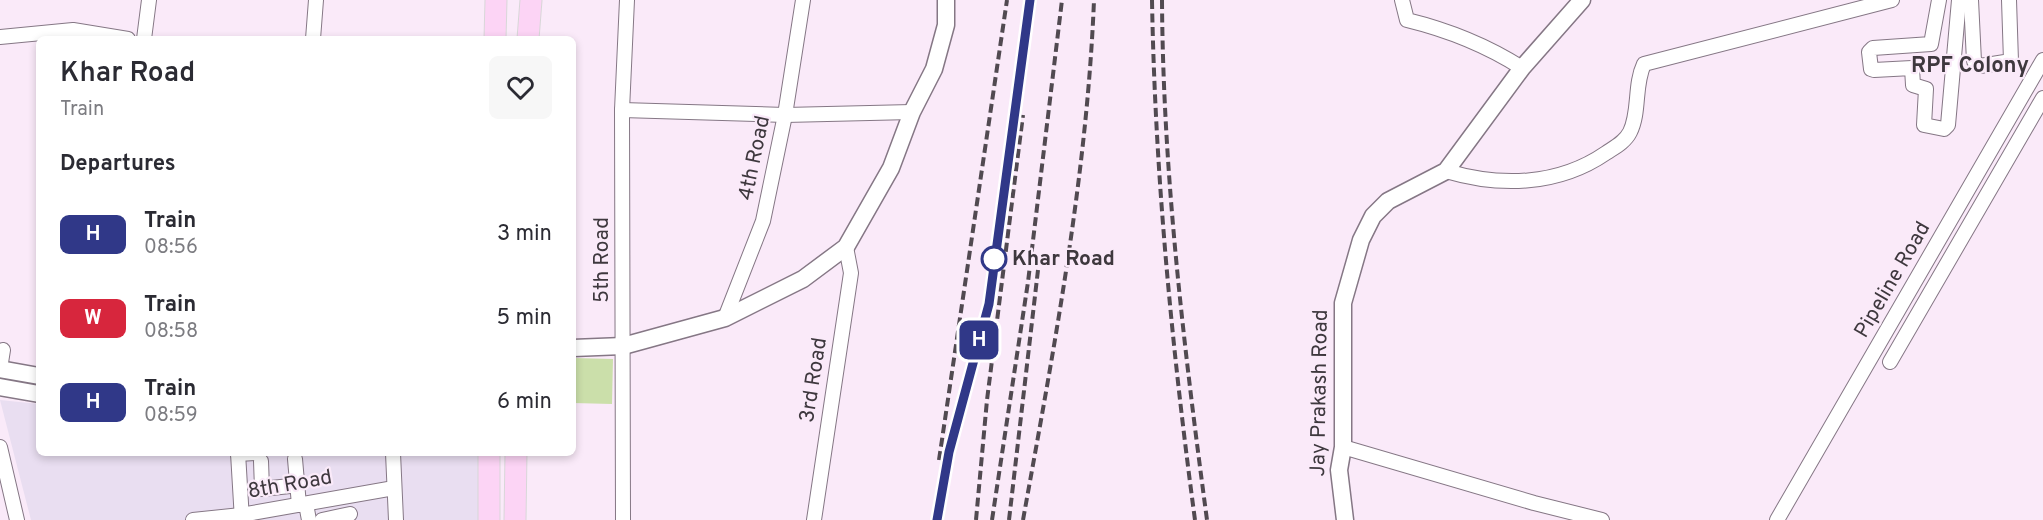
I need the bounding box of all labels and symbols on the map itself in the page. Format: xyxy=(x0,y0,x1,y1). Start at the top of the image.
district label: RPF Colony xyxy=(1911,53,2029,80)
street label: 4th Road xyxy=(733,113,777,203)
street label: 5th Road xyxy=(589,217,616,303)
street label: Pipeline Road xyxy=(1849,217,1937,343)
marker: Khar Road xyxy=(981,246,1007,272)
place label: Khar Road xyxy=(1012,246,1115,273)
street label: Jay Prakash Road xyxy=(1305,309,1335,477)
line badge: H xyxy=(960,320,998,360)
street label: 3rd Road xyxy=(794,336,834,424)
street label: 8th Road xyxy=(246,464,334,506)

